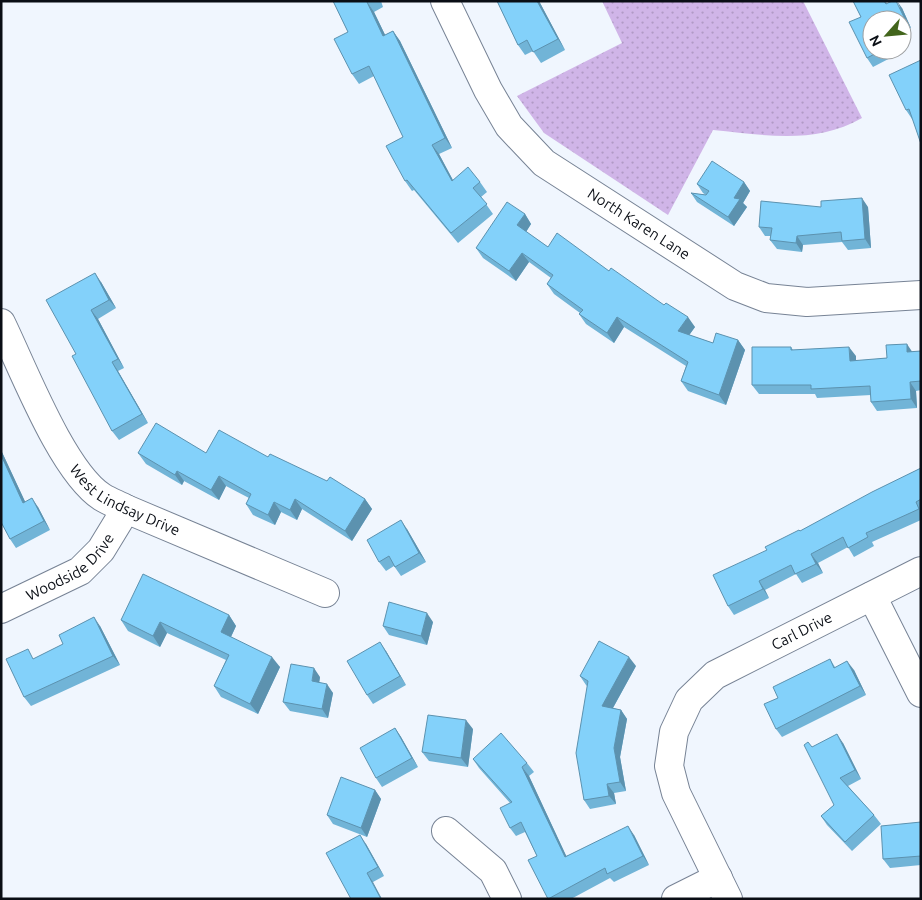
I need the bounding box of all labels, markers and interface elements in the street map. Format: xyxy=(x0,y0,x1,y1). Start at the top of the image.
north arrow xyxy=(862,10,912,60)
text: N xyxy=(866,33,885,49)
street label: North Karen Lane xyxy=(585,184,693,263)
street label: West Lindsay Drive xyxy=(67,461,183,539)
street label: Woodside Drive xyxy=(23,530,117,604)
street label: Carl Drive xyxy=(769,608,835,653)

